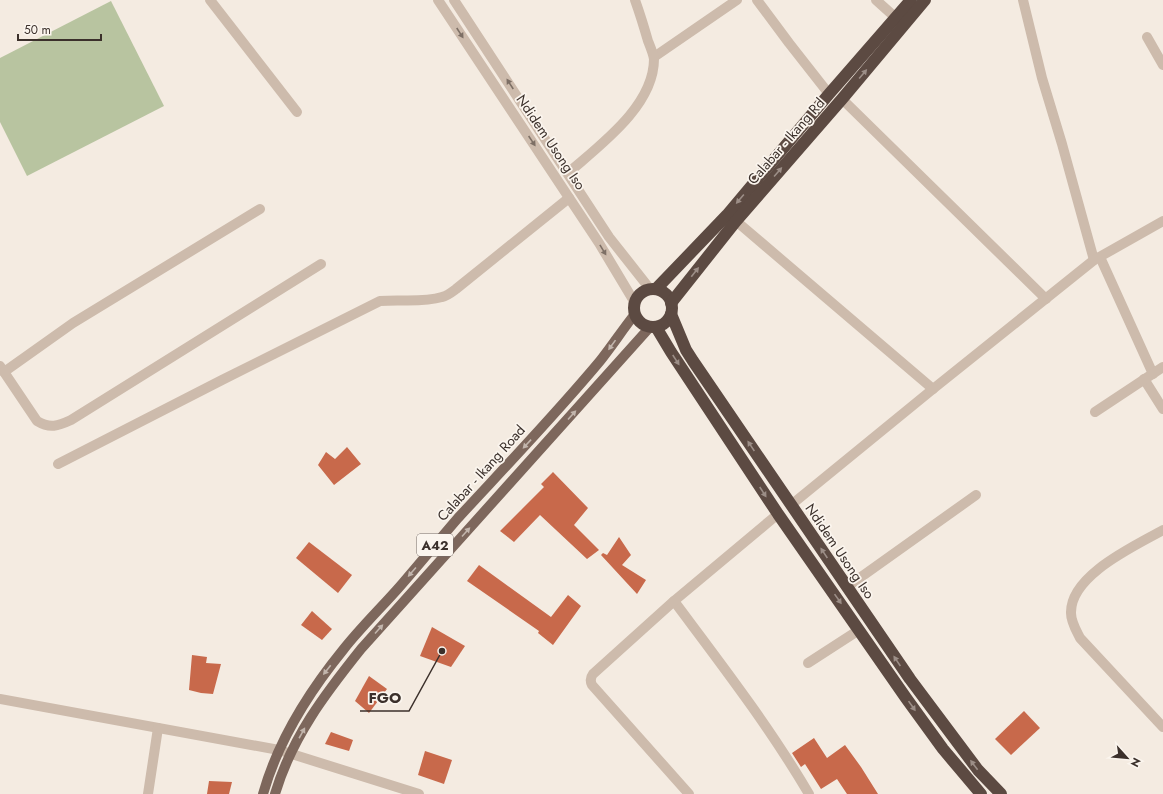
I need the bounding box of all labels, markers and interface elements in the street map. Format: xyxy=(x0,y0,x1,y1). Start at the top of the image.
scale bar xyxy=(18,16,101,42)
text: 50 m xyxy=(24,21,51,39)
one-way arrow xyxy=(456,27,463,39)
one-way arrow xyxy=(859,68,868,79)
one-way arrow xyxy=(506,79,514,89)
street label: Ndidem Usong Iso xyxy=(512,90,591,194)
street label: Calabar - Ikang Rd xyxy=(743,93,829,189)
one-way arrow xyxy=(528,136,536,146)
one-way arrow xyxy=(774,167,783,178)
one-way arrow xyxy=(735,194,744,205)
one-way arrow xyxy=(599,245,607,255)
one-way arrow xyxy=(691,267,700,278)
one-way arrow xyxy=(608,340,616,351)
one-way arrow xyxy=(672,355,680,366)
one-way arrow xyxy=(567,409,576,420)
street label: Calabar - Ikang Road xyxy=(432,421,530,525)
one-way arrow xyxy=(522,439,532,449)
one-way arrow xyxy=(747,440,755,451)
one-way arrow xyxy=(759,487,767,497)
street label: Ndidem Usong Iso xyxy=(801,499,880,603)
one-way arrow xyxy=(461,527,471,537)
road number: A42 xyxy=(417,534,453,556)
one-way arrow xyxy=(820,548,828,558)
one-way arrow xyxy=(408,567,417,577)
one-way arrow xyxy=(834,594,842,604)
one-way arrow xyxy=(375,624,384,634)
one-way arrow xyxy=(893,655,901,666)
one-way arrow xyxy=(323,665,331,676)
callout: FGO xyxy=(360,684,409,711)
text: FGO xyxy=(369,687,401,709)
one-way arrow xyxy=(908,700,916,711)
one-way arrow xyxy=(298,727,305,738)
north arrow xyxy=(1107,738,1147,778)
text: N xyxy=(1127,755,1145,770)
one-way arrow xyxy=(970,760,978,771)

